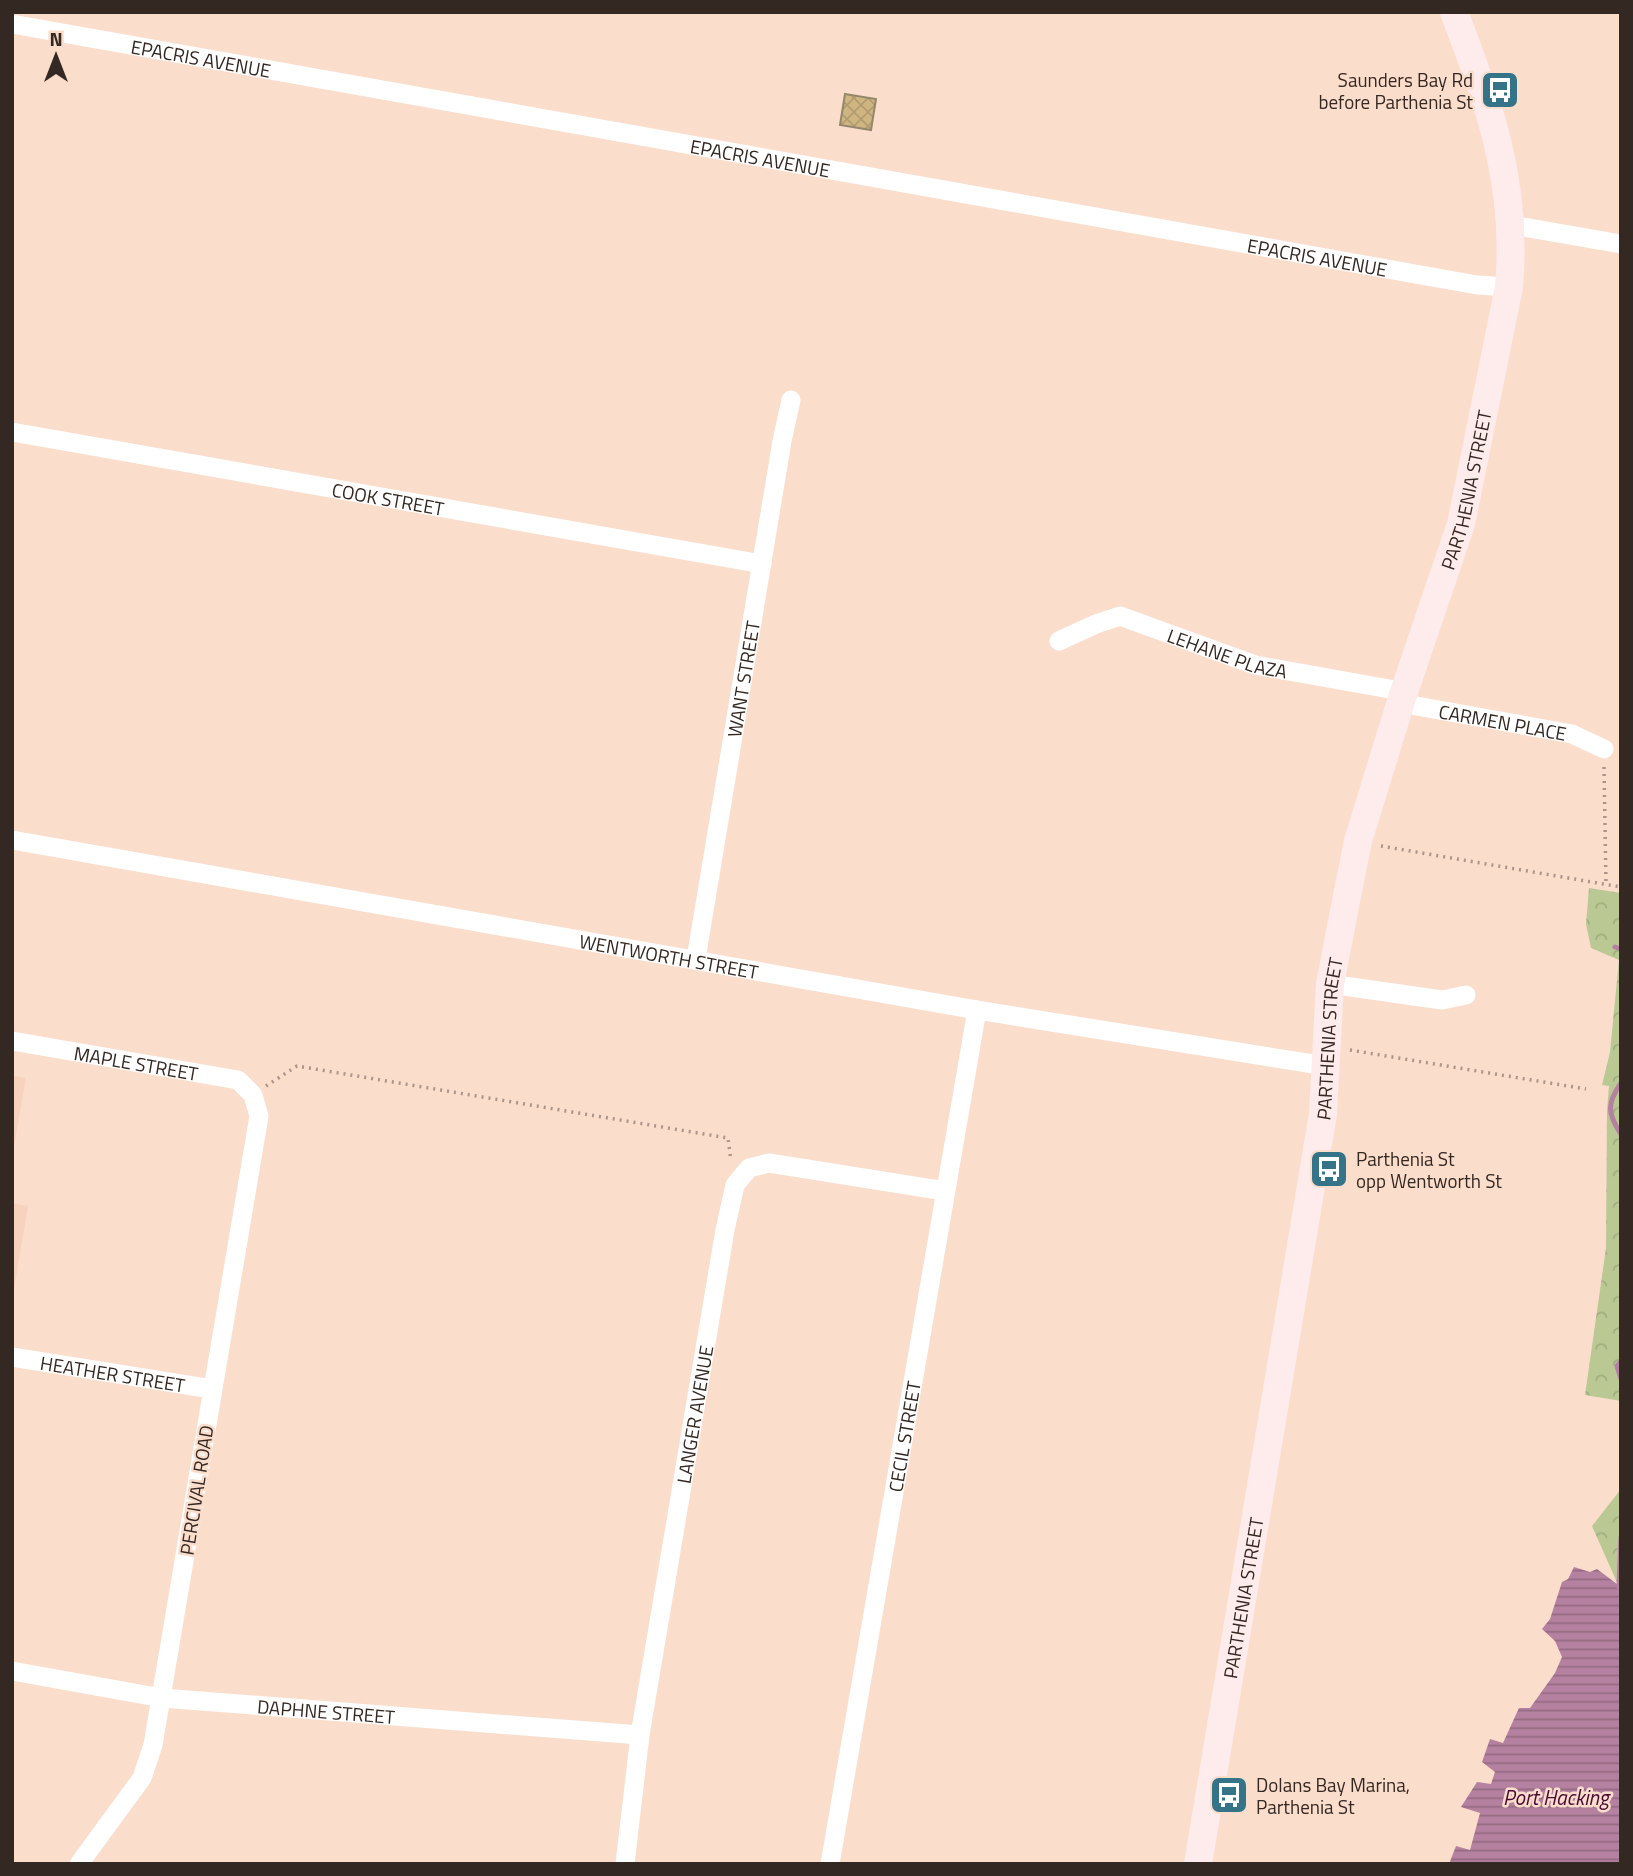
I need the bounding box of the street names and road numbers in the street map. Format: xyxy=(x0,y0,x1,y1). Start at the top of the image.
street label: EPACRIS AVENUE xyxy=(129,31,273,84)
street label: EPACRIS AVENUE xyxy=(688,131,832,184)
street label: EPACRIS AVENUE xyxy=(1245,230,1390,283)
street label: PARTHENIA STREET xyxy=(1432,408,1498,573)
street label: COOK STREET xyxy=(330,474,447,522)
street label: WANT STREET xyxy=(719,618,766,739)
street label: LEHANE PLAZA xyxy=(1164,620,1290,685)
street label: CARMEN PLACE xyxy=(1437,696,1569,747)
street label: WENTWORTH STREET xyxy=(577,926,761,986)
street label: PARTHENIA STREET xyxy=(1308,955,1349,1122)
street label: MAPLE STREET xyxy=(72,1037,200,1087)
street label: LANGER AVENUE xyxy=(668,1343,720,1486)
street label: HEATHER STREET xyxy=(38,1347,187,1399)
street label: CECIL STREET xyxy=(880,1379,927,1494)
street label: PERCIVAL ROAD xyxy=(171,1423,221,1557)
street label: PARTHENIA STREET xyxy=(1215,1515,1270,1680)
street label: DAPHNE STREET xyxy=(256,1691,396,1730)

